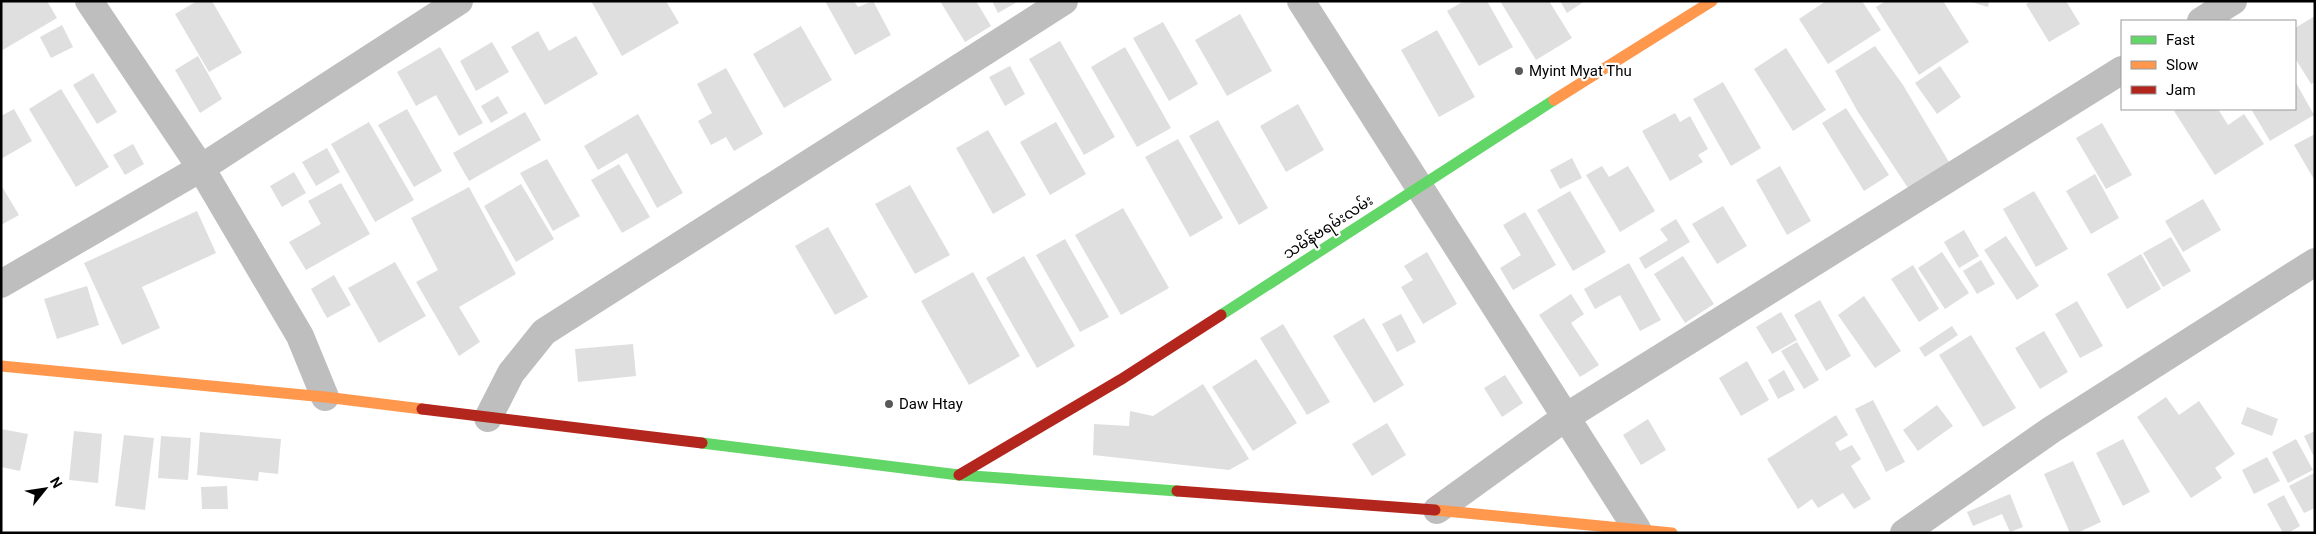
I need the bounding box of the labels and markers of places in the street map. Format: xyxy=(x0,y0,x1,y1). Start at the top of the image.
place label: Myint Myat Thu xyxy=(1529,62,1632,80)
marker: Myint Myat Thu xyxy=(1513,65,1525,77)
place label: Daw Htay xyxy=(899,395,963,413)
marker: Daw Htay xyxy=(883,398,895,410)

